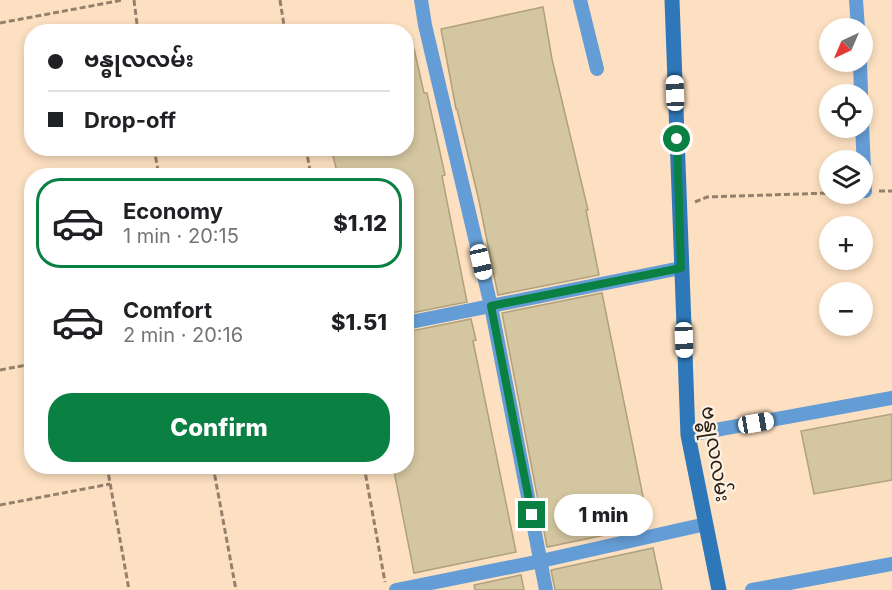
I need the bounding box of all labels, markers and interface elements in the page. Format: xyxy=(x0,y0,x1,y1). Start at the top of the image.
north arrow xyxy=(819,18,873,72)
map controls xyxy=(819,18,873,336)
text: ဗန္ဓုလလမ်း xyxy=(84,46,194,72)
car xyxy=(665,75,685,111)
button: locate xyxy=(819,84,873,138)
text: Drop-off xyxy=(84,107,176,133)
route start xyxy=(663,125,690,152)
button: layers xyxy=(819,150,873,204)
icon: car xyxy=(51,196,105,250)
text: Economy xyxy=(123,198,223,224)
text: $1.12 xyxy=(333,210,387,236)
button: + xyxy=(819,216,873,270)
text: 1 min · 20:15 xyxy=(123,224,239,248)
car xyxy=(468,242,494,282)
button: − xyxy=(819,282,873,336)
icon: car xyxy=(51,295,105,349)
text: Comfort xyxy=(123,297,212,323)
text: $1.51 xyxy=(331,309,387,335)
car xyxy=(674,322,694,358)
text: 2 min · 20:16 xyxy=(123,323,243,347)
button: Confirm xyxy=(48,393,390,462)
street label: ဗန္ဓုလလမ်း xyxy=(692,404,737,504)
car xyxy=(737,411,775,435)
callout: 1 min xyxy=(553,494,652,536)
route end xyxy=(518,501,545,528)
text: 1 min xyxy=(578,503,629,527)

